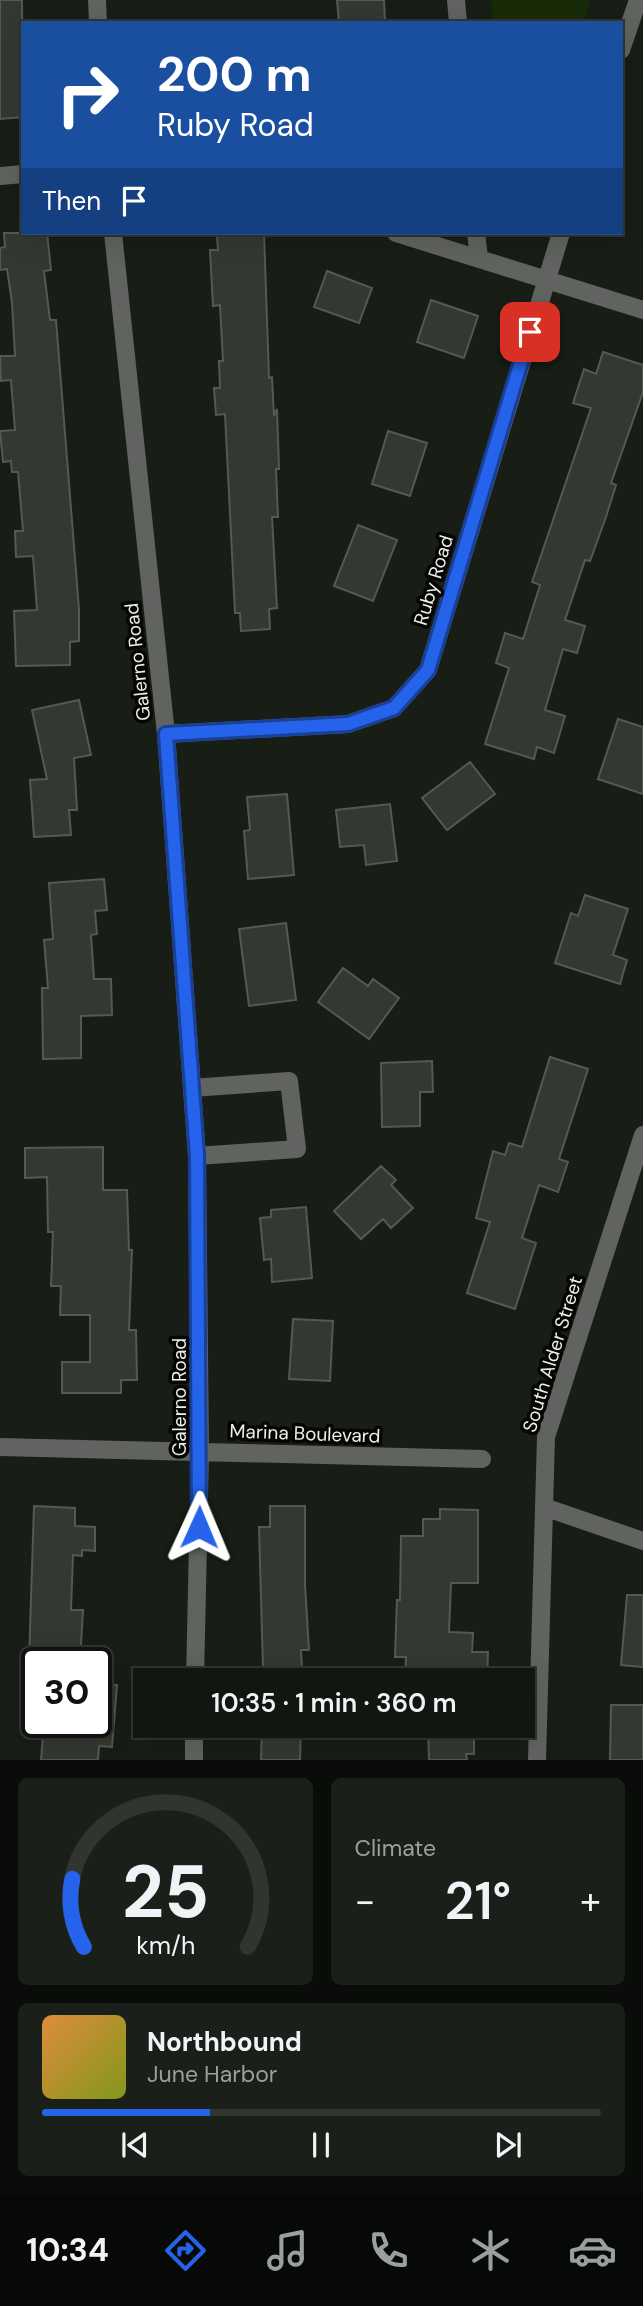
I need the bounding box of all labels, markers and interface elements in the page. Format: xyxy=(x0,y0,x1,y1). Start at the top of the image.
text: 200 m xyxy=(157,42,312,106)
icon: right xyxy=(42,49,133,140)
text: Ruby Road xyxy=(157,104,314,146)
icon: arrive xyxy=(115,182,153,220)
text: Then xyxy=(42,184,101,218)
pin xyxy=(500,302,560,362)
icon: arrive xyxy=(511,313,549,351)
street label: Ruby Road xyxy=(408,532,459,628)
street label: Galerno Road xyxy=(119,602,156,722)
street label: South Alder Street xyxy=(517,1273,588,1435)
street label: Galerno Road xyxy=(167,1338,192,1456)
street label: Marina Boulevard xyxy=(229,1418,381,1449)
position arrow xyxy=(162,1490,236,1564)
speed limit sign: 30 xyxy=(21,1647,112,1738)
text: 10:35 · 1 min · 360 m xyxy=(211,1686,457,1720)
text: Climate xyxy=(355,1833,436,1863)
text: 25 xyxy=(122,1846,209,1941)
text: 21° xyxy=(444,1867,511,1935)
text: − xyxy=(355,1876,375,1926)
text: + xyxy=(580,1876,601,1926)
text: km/h xyxy=(136,1929,195,1962)
text: Northbound xyxy=(147,2025,302,2059)
text: June Harbor xyxy=(147,2059,277,2089)
icon: previous xyxy=(116,2126,154,2164)
icon: pause xyxy=(302,2126,340,2164)
icon: next xyxy=(489,2126,527,2164)
icon: directions xyxy=(161,2226,210,2275)
icon: music xyxy=(263,2226,312,2275)
icon: phone xyxy=(364,2226,413,2275)
icon: climate xyxy=(466,2226,515,2275)
icon: car xyxy=(568,2226,617,2275)
text: 10:34 xyxy=(26,2229,109,2271)

